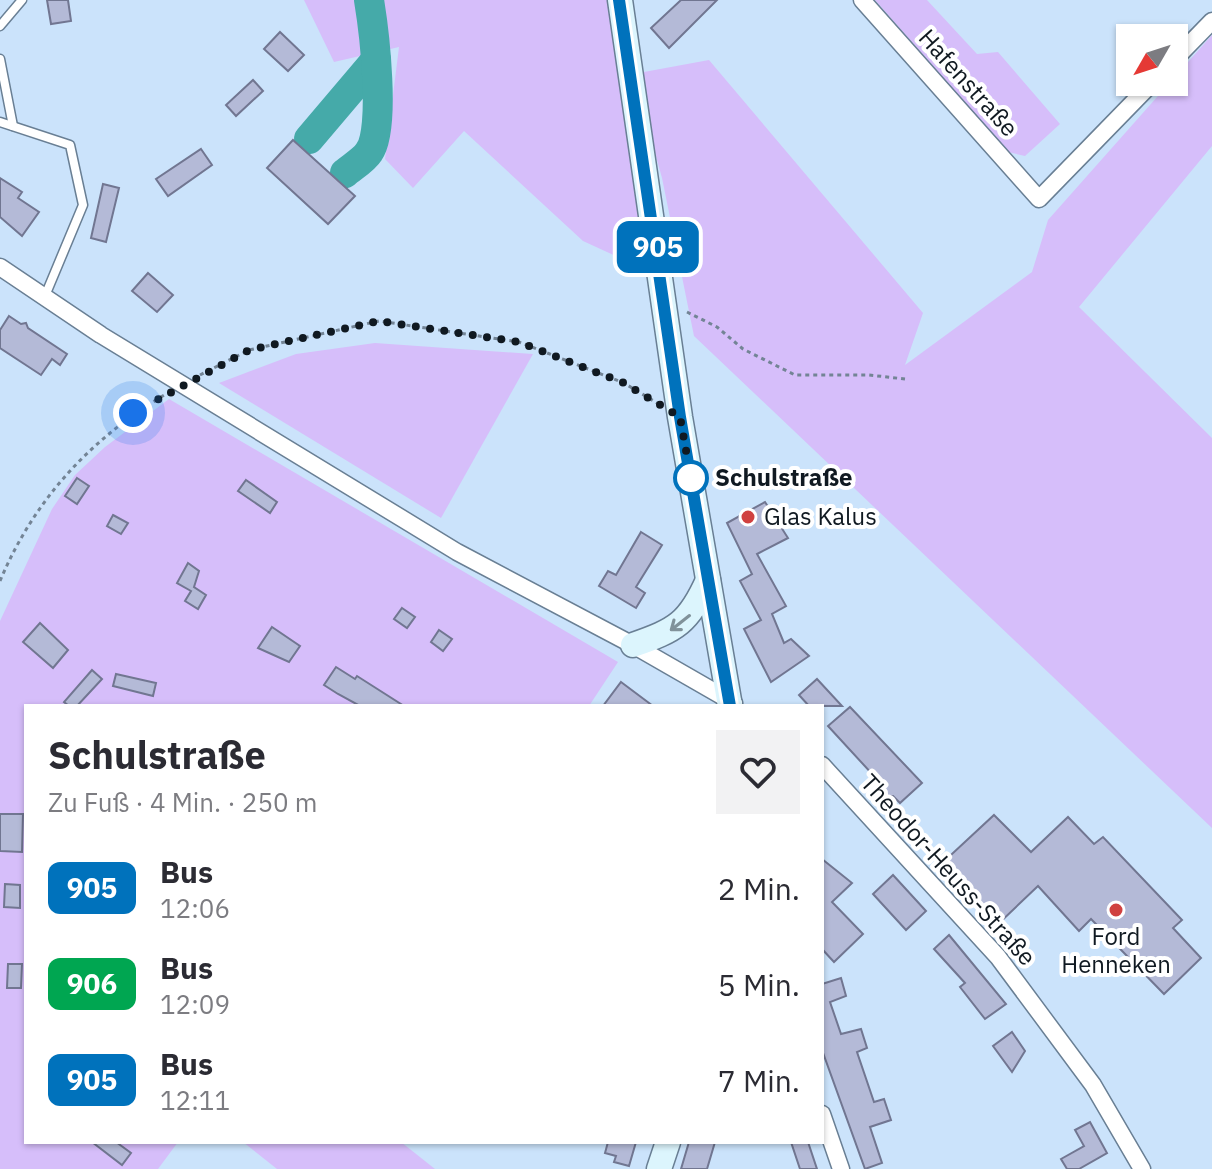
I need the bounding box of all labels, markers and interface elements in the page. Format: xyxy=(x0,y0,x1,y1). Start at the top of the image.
street label: Hafenstraße xyxy=(912,22,1026,143)
north arrow xyxy=(1116,24,1188,96)
map controls xyxy=(1116,24,1188,96)
line badge: 905 xyxy=(612,221,704,273)
text: 905 xyxy=(633,228,683,265)
your location xyxy=(113,393,153,433)
marker: Schulstraße xyxy=(674,461,708,495)
place label: Schulstraße xyxy=(715,461,853,493)
place label: Glas Kalus xyxy=(764,500,877,532)
marker: Glas Kalus xyxy=(739,508,757,526)
one-way arrow xyxy=(669,613,690,631)
text: Schulstraße xyxy=(48,730,266,779)
button: heart xyxy=(716,730,800,814)
street label: Theodor-Heuss-Straße xyxy=(854,767,1043,972)
text: Zu Fuß · 4 Min. · 250 m xyxy=(48,785,317,819)
text: Bus xyxy=(160,852,213,891)
text: 905 xyxy=(67,869,117,906)
text: 2 Min. xyxy=(718,869,800,908)
text: 12:06 xyxy=(160,891,230,925)
marker: Ford Henneken xyxy=(1107,901,1125,919)
place label: Ford Henneken xyxy=(1061,920,1171,980)
text: Bus xyxy=(160,948,213,987)
text: 906 xyxy=(67,965,117,1002)
text: 5 Min. xyxy=(718,965,800,1004)
text: 12:09 xyxy=(160,987,230,1021)
text: Bus xyxy=(160,1044,213,1083)
text: 905 xyxy=(67,1061,117,1098)
text: 7 Min. xyxy=(718,1061,800,1100)
text: 12:11 xyxy=(160,1083,230,1117)

